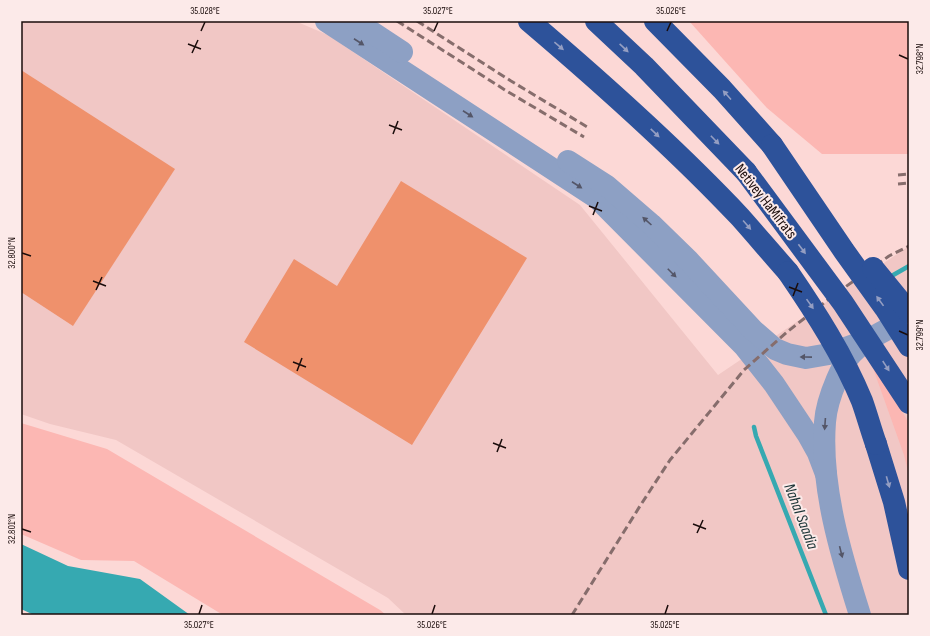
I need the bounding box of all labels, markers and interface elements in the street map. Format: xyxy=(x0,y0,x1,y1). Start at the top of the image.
text: 35.028°E xyxy=(190,5,220,17)
text: 35.027°E xyxy=(423,5,453,17)
text: 35.026°E xyxy=(656,5,686,17)
one-way arrow xyxy=(353,39,365,46)
one-way arrow xyxy=(553,42,564,51)
one-way arrow xyxy=(619,43,629,53)
text: 32.798°N xyxy=(914,44,926,74)
one-way arrow xyxy=(722,90,732,100)
one-way arrow xyxy=(462,110,474,117)
one-way arrow xyxy=(650,128,660,138)
one-way arrow xyxy=(710,135,720,145)
street label: Netivey HaMifrats xyxy=(730,160,801,243)
one-way arrow xyxy=(572,181,582,189)
one-way arrow xyxy=(642,216,652,226)
one-way arrow xyxy=(742,221,751,230)
text: 32.800°N xyxy=(6,237,18,269)
one-way arrow xyxy=(798,243,807,254)
one-way arrow xyxy=(667,268,677,278)
one-way arrow xyxy=(876,296,884,306)
one-way arrow xyxy=(806,299,814,309)
text: 32.799°N xyxy=(914,320,926,350)
one-way arrow xyxy=(799,354,812,360)
one-way arrow xyxy=(882,361,890,371)
one-way arrow xyxy=(822,418,829,430)
one-way arrow xyxy=(885,476,891,488)
water label: Nahal Saadia xyxy=(779,481,822,552)
text: 32.801°N xyxy=(6,514,18,544)
one-way arrow xyxy=(839,546,845,558)
text: 35.027°E xyxy=(184,619,214,631)
text: 35.026°E xyxy=(417,619,447,631)
text: 35.025°E xyxy=(650,619,680,631)

